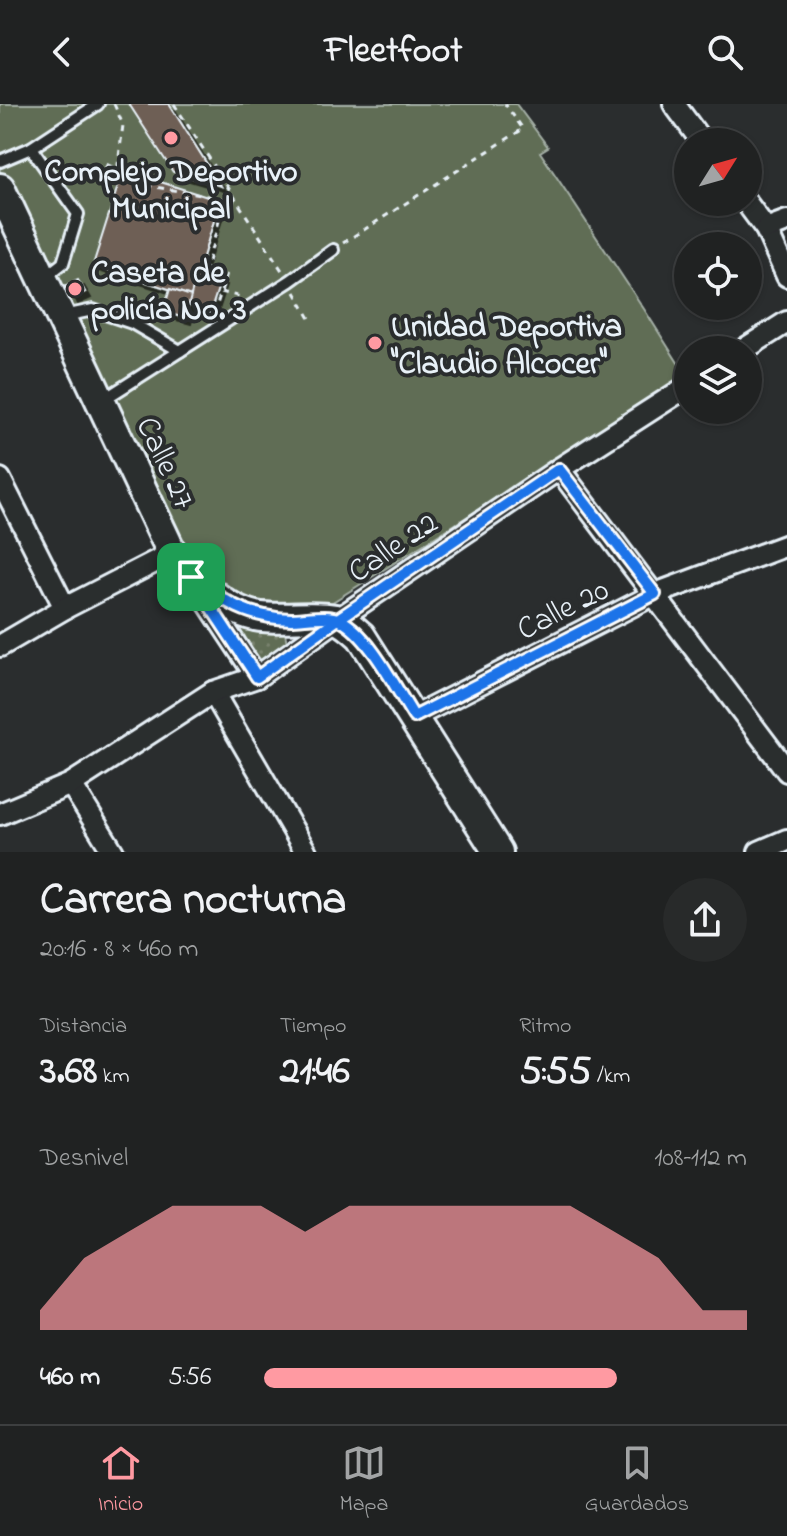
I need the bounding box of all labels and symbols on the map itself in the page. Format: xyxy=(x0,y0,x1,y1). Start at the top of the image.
north arrow xyxy=(674,128,762,216)
marker: Complejo Deportivo Municipal xyxy=(162,129,180,147)
place label: Complejo Deportivo Municipal xyxy=(44,150,298,234)
place label: Caseta de policía No. 3 xyxy=(91,251,246,335)
marker: Caseta de policía No. 3 xyxy=(66,280,84,298)
place label: Unidad Deportiva "Claudio Alcocer" xyxy=(390,305,622,389)
marker: Unidad Deportiva "Claudio Alcocer" xyxy=(366,334,384,352)
street label: Calle 27 xyxy=(122,410,206,517)
street label: Calle 22 xyxy=(339,501,449,596)
pin xyxy=(157,543,225,611)
street label: Calle 20 xyxy=(509,568,618,654)

